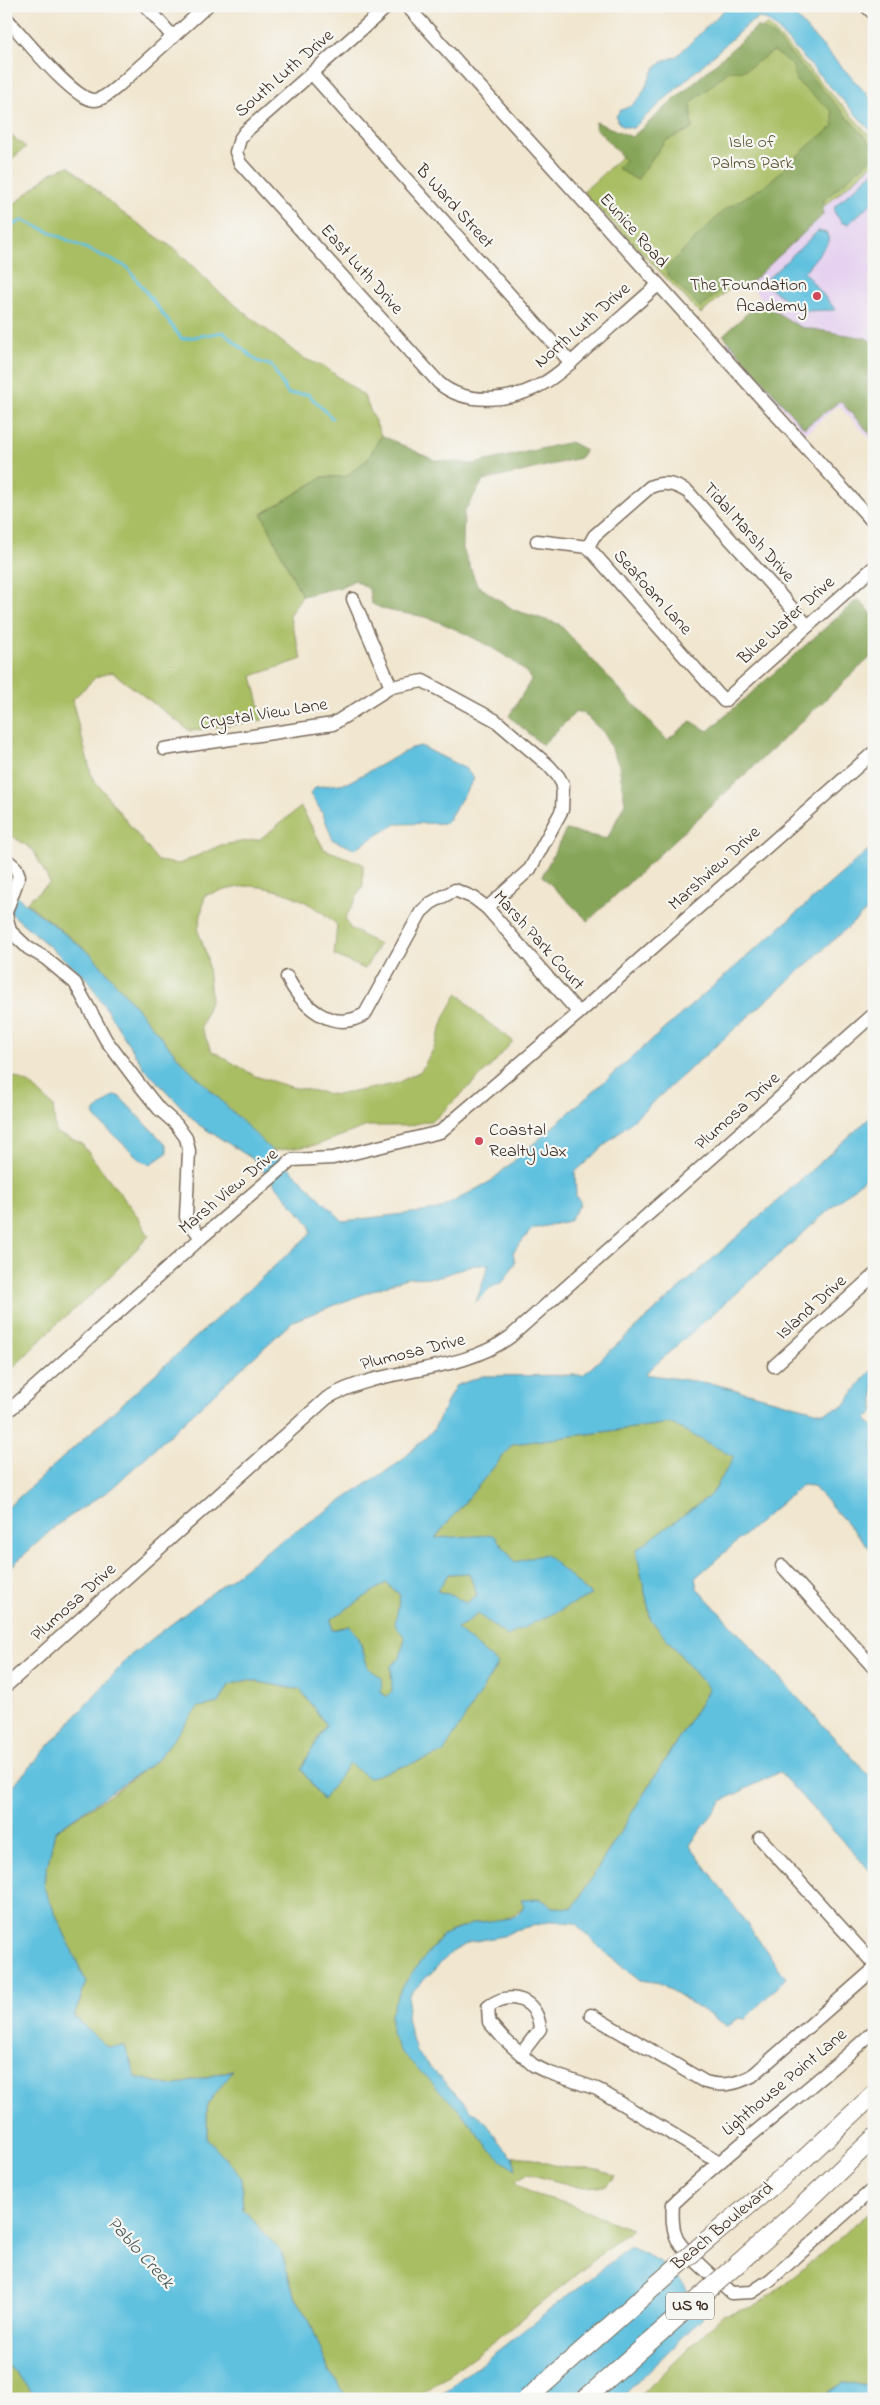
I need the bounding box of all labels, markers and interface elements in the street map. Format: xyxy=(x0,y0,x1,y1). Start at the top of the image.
street label: South Luth Drive xyxy=(230,23,341,124)
park label: Isle of Palms Park xyxy=(711,130,793,177)
street label: B Ward Street xyxy=(408,158,499,255)
street label: Eunice Road xyxy=(592,188,674,274)
street label: East Luth Drive xyxy=(313,219,409,322)
place label: The Foundation Academy xyxy=(690,273,807,320)
street label: North Luth Drive xyxy=(529,276,637,375)
marker: The Foundation Academy xyxy=(811,290,823,302)
street label: Tidal Marsh Drive xyxy=(696,477,801,590)
street label: Seafoam Lane xyxy=(606,544,698,642)
street label: Blue Water Drive xyxy=(732,570,842,672)
street label: Crystal View Lane xyxy=(199,692,330,738)
street label: Marshview Drive xyxy=(663,820,768,918)
street label: Marsh Park Court xyxy=(486,885,590,997)
street label: Plumosa Drive xyxy=(690,1066,787,1157)
place label: Coastal Realty Jax xyxy=(489,1118,567,1165)
marker: Coastal Realty Jax xyxy=(473,1135,485,1147)
street label: Marsh View Drive xyxy=(174,1142,285,1241)
street label: Island Drive xyxy=(771,1269,854,1347)
street label: Plumosa Drive xyxy=(358,1327,469,1379)
street label: Plumosa Drive xyxy=(26,1557,123,1648)
street label: Lighthouse Point Lane xyxy=(717,2022,855,2144)
street label: Beach Boulevard xyxy=(666,2177,780,2278)
water label: Pablo Creek xyxy=(100,2211,180,2296)
road number: US 90 xyxy=(666,2292,714,2320)

